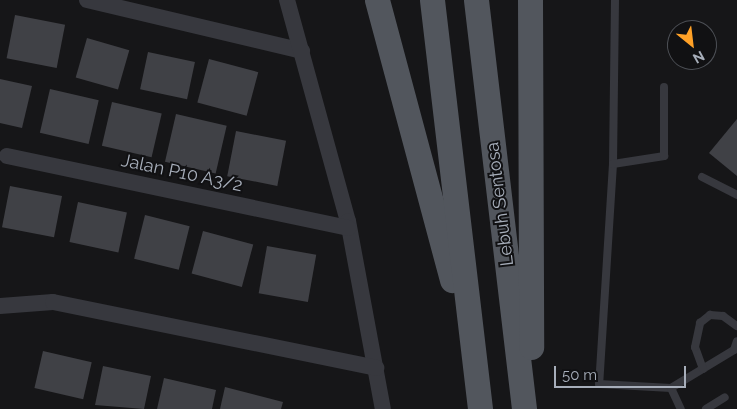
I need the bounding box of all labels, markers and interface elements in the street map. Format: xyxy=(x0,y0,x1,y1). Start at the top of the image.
north arrow xyxy=(667,20,717,70)
text: N xyxy=(690,48,707,67)
street label: Lebuh Sentosa xyxy=(482,141,518,267)
street label: Jalan P10 A3/2 xyxy=(119,150,245,196)
scale bar xyxy=(557,356,690,388)
text: 50 m xyxy=(562,366,597,384)

